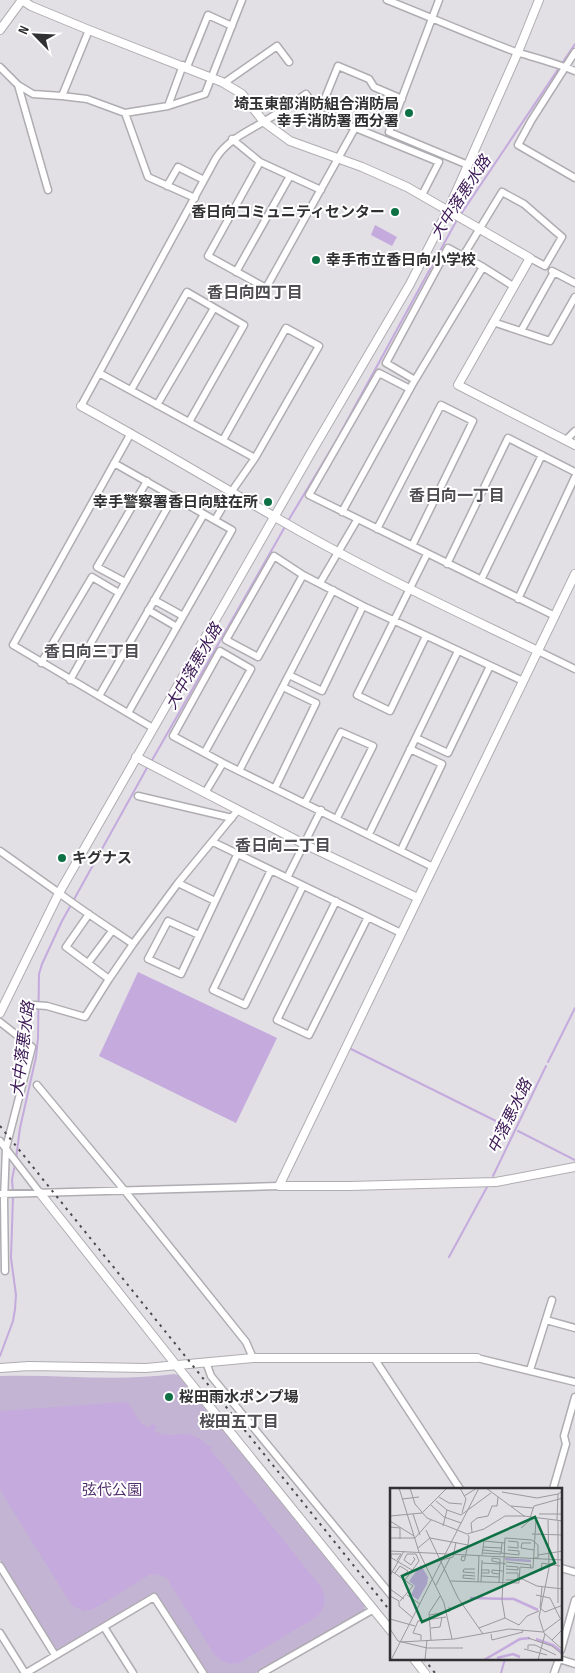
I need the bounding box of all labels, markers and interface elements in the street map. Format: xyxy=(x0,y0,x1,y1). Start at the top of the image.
north arrow xyxy=(10,10,60,60)
text: N xyxy=(14,23,33,37)
place label: 埼玉東部消防組合消防局 幸手消防署 西分署 xyxy=(234,95,399,131)
marker: 埼玉東部消防組合消防局 幸手消防署 西分署 xyxy=(403,107,415,119)
water label: 大中落悪水路 xyxy=(427,151,496,243)
place label: 香日向コミュニティセンター xyxy=(191,203,385,222)
marker: 香日向コミュニティセンター xyxy=(389,206,401,218)
place label: 幸手市立香日向小学校 xyxy=(326,251,476,270)
marker: 幸手市立香日向小学校 xyxy=(310,254,322,266)
district label: 香日向四丁目 xyxy=(207,284,303,303)
district label: 香日向一丁目 xyxy=(409,487,505,506)
place label: 幸手警察署香日向駐在所 xyxy=(93,493,258,512)
marker: 幸手警察署香日向駐在所 xyxy=(262,496,274,508)
water label: 大中落悪水路 xyxy=(162,619,228,713)
district label: 香日向三丁目 xyxy=(44,643,140,662)
district label: 香日向二丁目 xyxy=(235,837,331,856)
place label: キグナス xyxy=(72,849,132,868)
marker: キグナス xyxy=(56,852,68,864)
water label: 大中落悪水路 xyxy=(8,998,39,1098)
water label: 中落悪水路 xyxy=(484,1075,537,1157)
place label: 桜田雨水ポンプ場 xyxy=(179,1388,299,1407)
marker: 桜田雨水ポンプ場 xyxy=(163,1391,175,1403)
district label: 桜田五丁目 xyxy=(199,1413,279,1432)
park label: 弦代公園 xyxy=(82,1481,142,1500)
inset map xyxy=(390,1488,562,1660)

